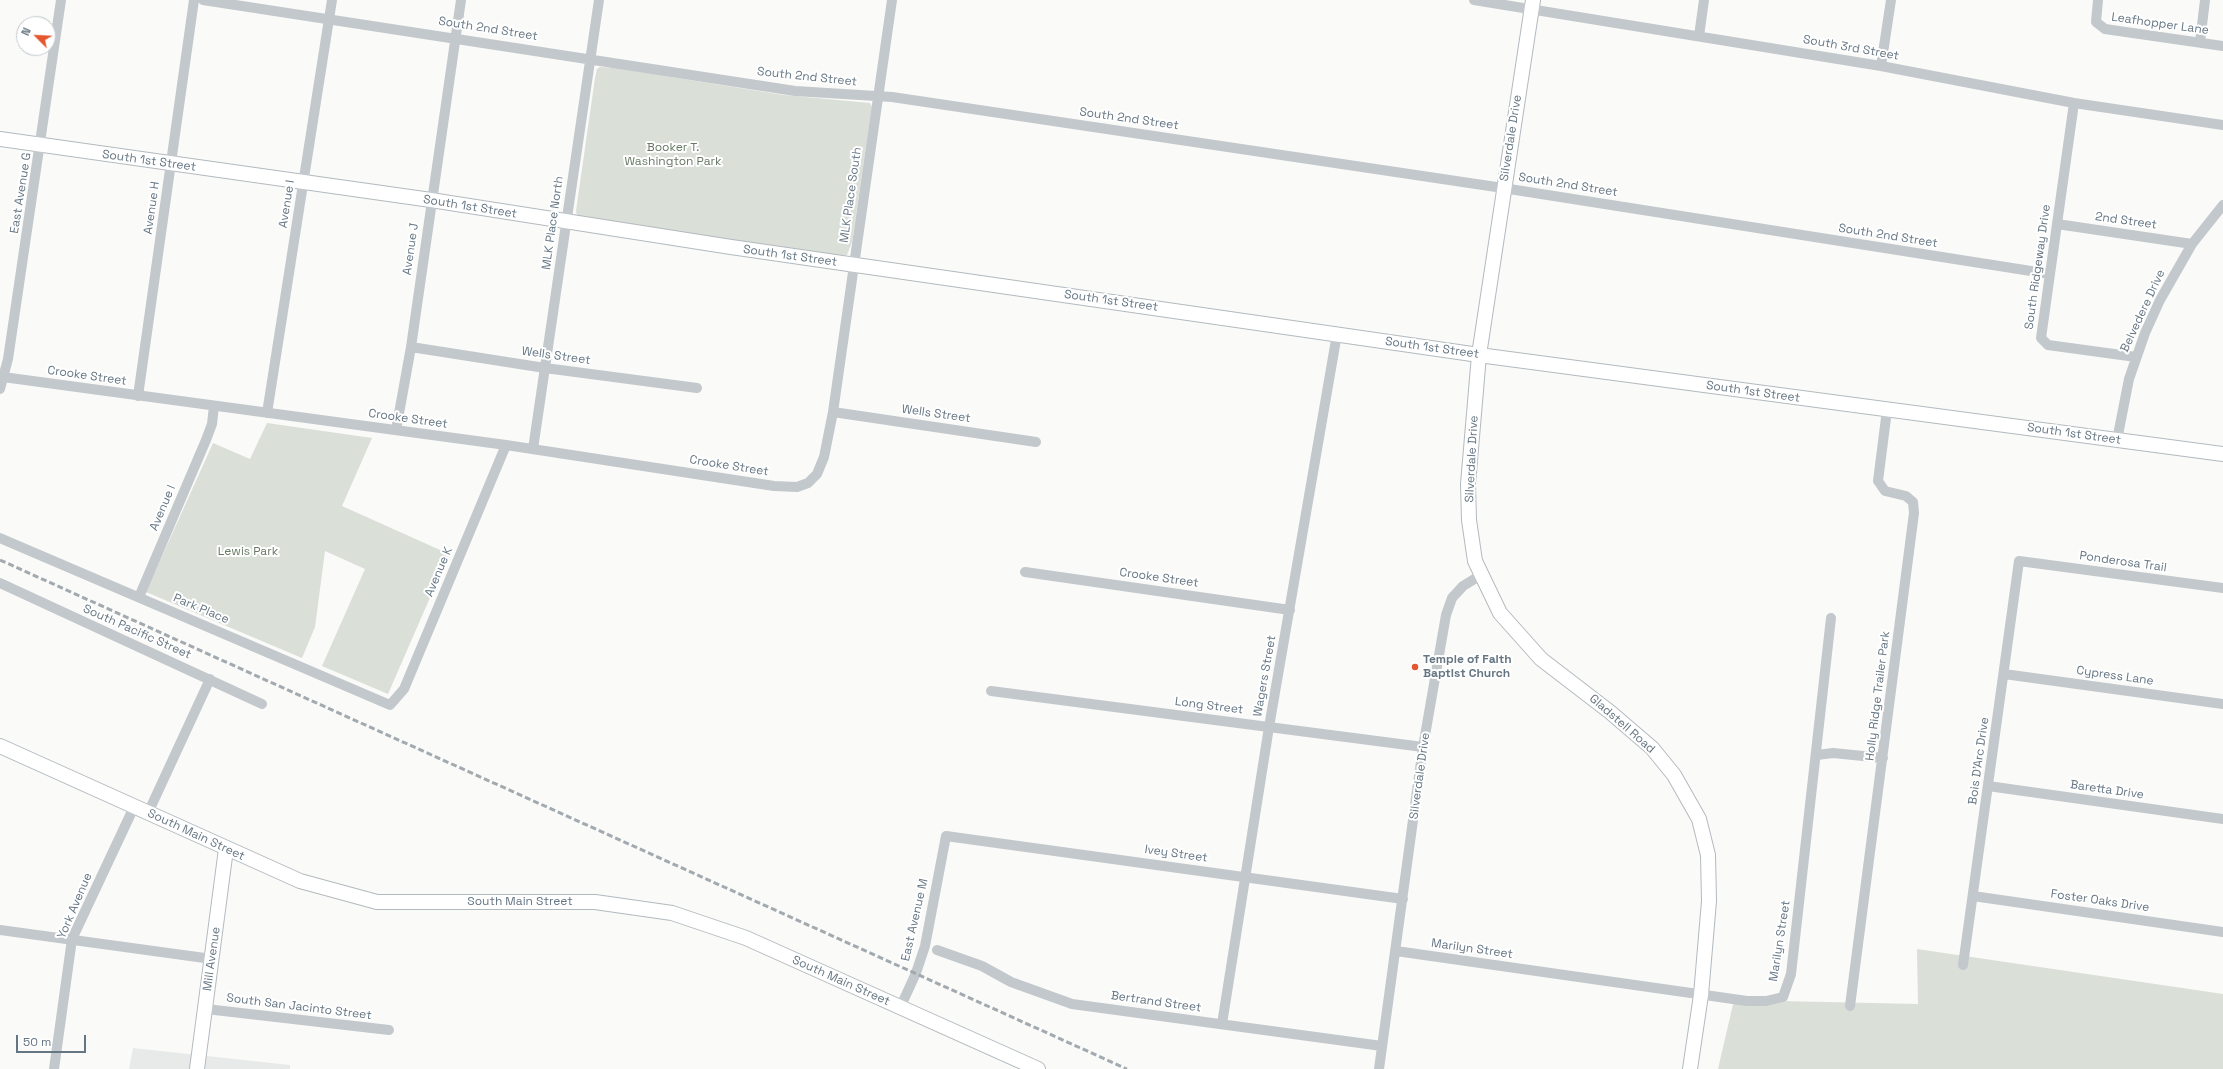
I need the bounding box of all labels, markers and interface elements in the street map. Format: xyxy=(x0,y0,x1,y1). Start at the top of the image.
street label: Leafhopper Lane xyxy=(2110,10,2210,38)
street label: South 2nd Street xyxy=(437,14,539,44)
north arrow xyxy=(16,16,56,56)
text: N xyxy=(18,25,34,38)
street label: South 3rd Street xyxy=(1802,32,1900,64)
street label: South 2nd Street xyxy=(756,65,858,89)
street label: Silverdale Drive xyxy=(1497,94,1525,182)
street label: South 2nd Street xyxy=(1078,105,1180,133)
park label: Booker T. Washington Park xyxy=(624,141,722,169)
street label: MLK Place South xyxy=(837,146,865,244)
street label: South 1st Street xyxy=(101,147,197,175)
street label: East Avenue G xyxy=(7,151,35,235)
street label: South 2nd Street xyxy=(1517,170,1619,200)
street label: MLK Place North xyxy=(539,175,567,271)
street label: Avenue I xyxy=(276,179,298,229)
street label: Avenue H xyxy=(141,181,163,235)
street label: South 1st Street xyxy=(422,192,518,222)
street label: South Ridgeway Drive xyxy=(2022,203,2054,331)
street label: 2nd Street xyxy=(2094,210,2158,232)
street label: South 2nd Street xyxy=(1837,221,1939,251)
street label: Avenue J xyxy=(400,222,422,276)
street label: South 1st Street xyxy=(742,242,838,270)
street label: Belvedere Drive xyxy=(2118,267,2168,355)
street label: South 1st Street xyxy=(1063,287,1159,315)
street label: South 1st Street xyxy=(1384,334,1480,362)
street label: Wells Street xyxy=(521,344,591,368)
street label: Crooke Street xyxy=(46,363,128,389)
street label: South 1st Street xyxy=(1705,378,1801,406)
street label: Wells Street xyxy=(901,402,971,426)
street label: Crooke Street xyxy=(367,406,449,432)
street label: Silverdale Drive xyxy=(1463,415,1481,503)
street label: South 1st Street xyxy=(2026,420,2122,448)
street label: Crooke Street xyxy=(688,453,770,479)
street label: Avenue I xyxy=(147,483,179,533)
park label: Lewis Park xyxy=(218,545,278,559)
street label: Avenue K xyxy=(422,545,456,599)
street label: Ponderosa Trail xyxy=(2078,549,2168,575)
street label: Crooke Street xyxy=(1118,565,1200,591)
street label: Park Place xyxy=(171,591,231,627)
street label: South Pacific Street xyxy=(81,602,193,662)
street label: Holly Ridge Trailer Park xyxy=(1863,630,1893,762)
street label: Wagers Street xyxy=(1251,634,1279,718)
place label: Temple of Faith Baptist Church xyxy=(1423,653,1512,681)
marker: Temple of Faith Baptist Church xyxy=(1410,662,1420,672)
street label: Cypress Lane xyxy=(2075,663,2155,689)
street label: Gladstell Road xyxy=(1586,692,1658,756)
street label: Long Street xyxy=(1174,695,1244,717)
street label: Bois D'Arc Drive xyxy=(1966,716,1992,806)
street label: Silverdale Drive xyxy=(1407,732,1433,820)
street label: Baretta Drive xyxy=(2069,778,2145,802)
street label: South Main Street xyxy=(145,806,247,864)
street label: Ivey Street xyxy=(1144,842,1208,866)
street label: York Avenue xyxy=(55,871,95,941)
street label: East Avenue M xyxy=(899,877,931,963)
street label: Foster Oaks Drive xyxy=(2050,887,2150,915)
street label: South Main Street xyxy=(467,895,573,909)
street label: Marilyn Street xyxy=(1766,899,1794,983)
street label: Mill Avenue xyxy=(200,926,224,992)
street label: Marilyn Street xyxy=(1430,936,1514,962)
street label: South Main Street xyxy=(790,953,892,1009)
street label: Bertrand Street xyxy=(1110,989,1202,1015)
street label: South San Jacinto Street xyxy=(226,991,372,1023)
scale bar xyxy=(18,1027,88,1053)
text: 50 m xyxy=(23,1034,51,1050)

